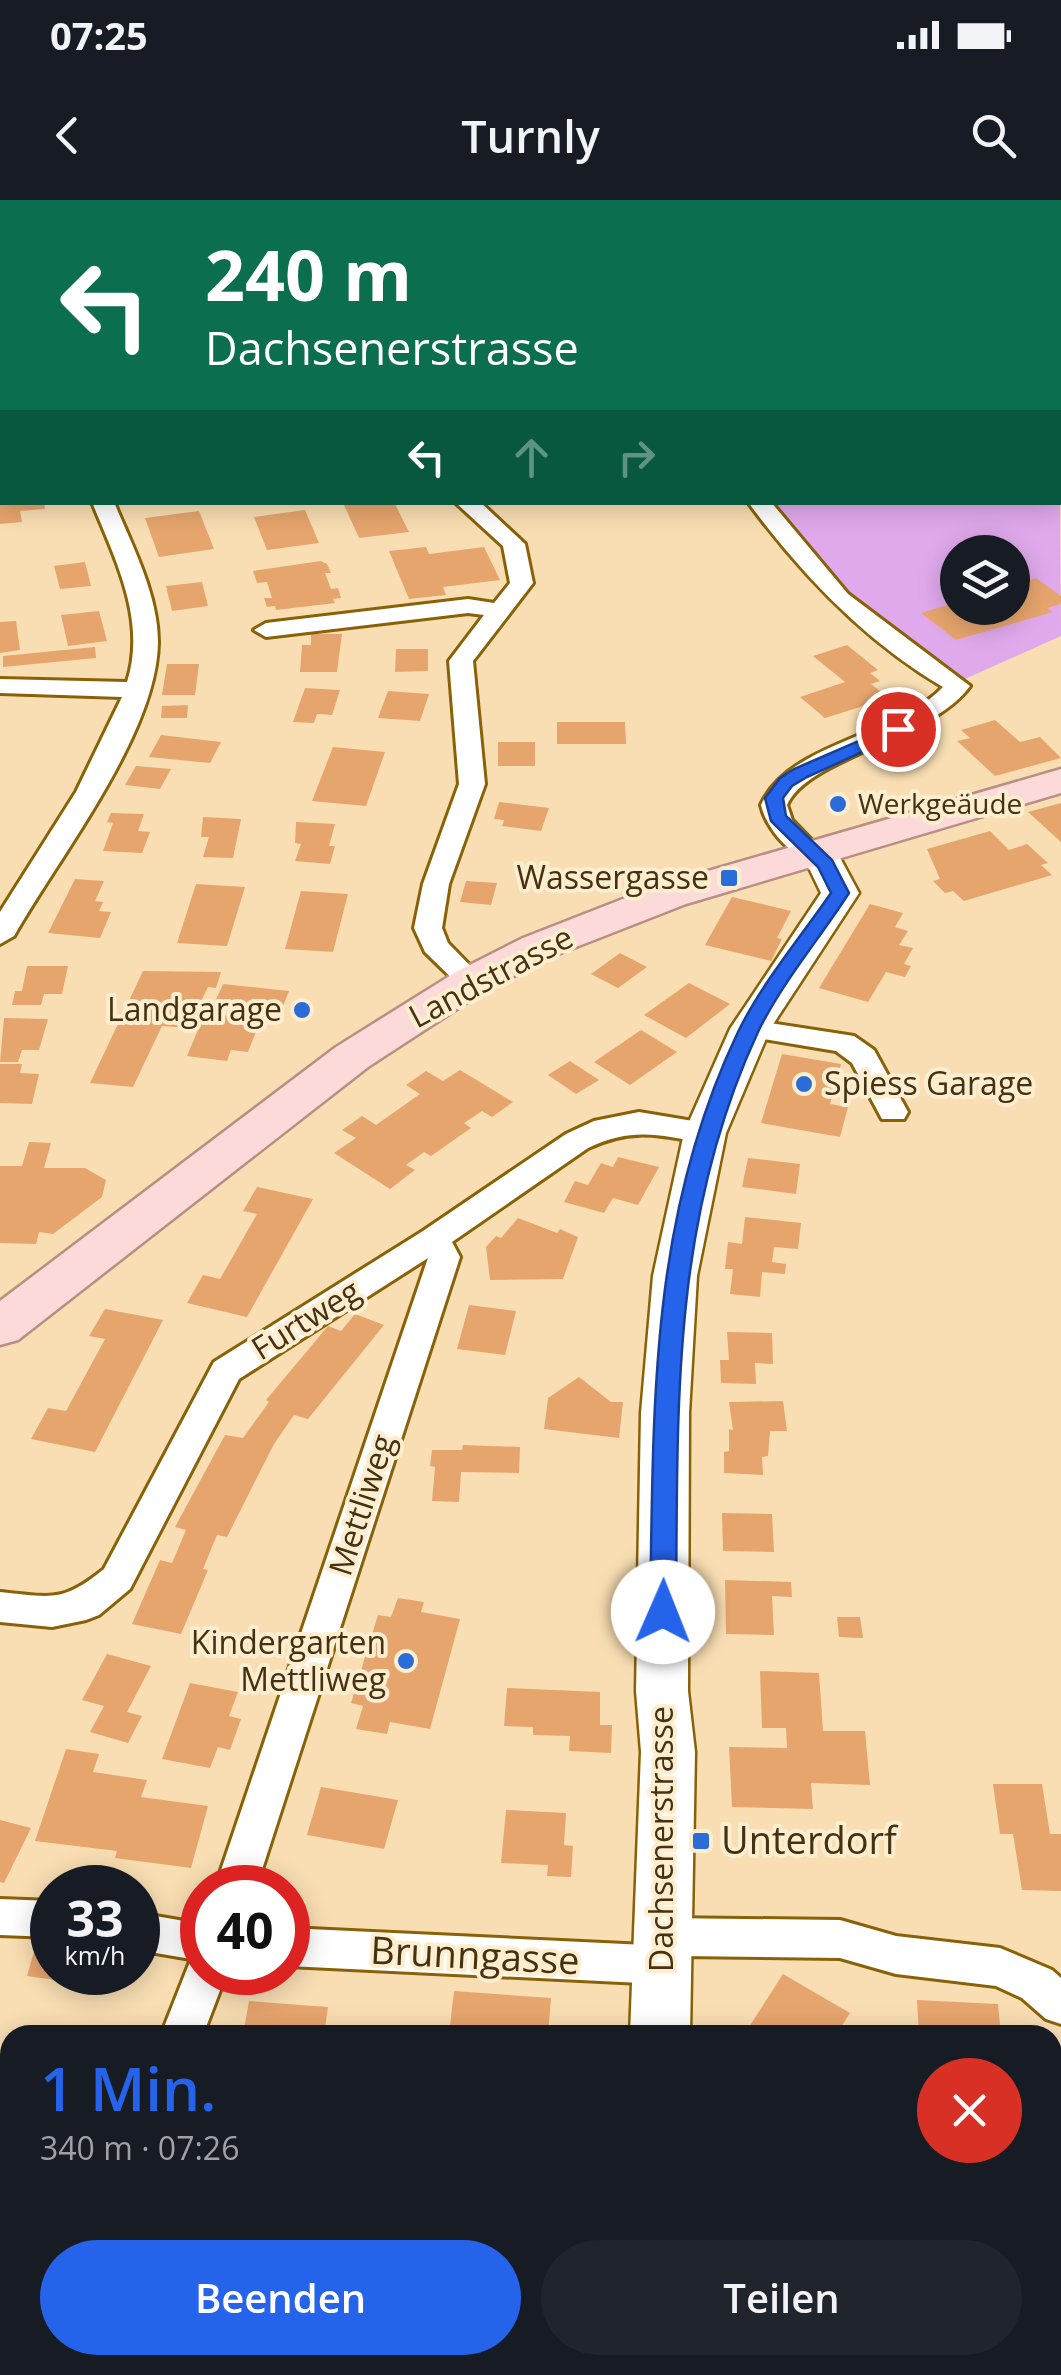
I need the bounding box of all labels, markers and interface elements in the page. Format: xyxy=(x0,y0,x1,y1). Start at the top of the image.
text: 07:25 xyxy=(50,9,148,61)
text: Turnly xyxy=(461,105,600,166)
icon: back xyxy=(40,108,95,163)
icon: search xyxy=(966,108,1021,163)
text: 240 m xyxy=(205,226,412,322)
icon: left xyxy=(40,240,170,370)
text: Dachsenerstrasse xyxy=(205,317,579,378)
icon: left xyxy=(399,430,454,485)
icon: ahead xyxy=(504,430,559,485)
icon: right xyxy=(609,430,664,485)
map controls xyxy=(940,535,1030,625)
button: layers xyxy=(940,535,1030,625)
pin xyxy=(856,687,941,772)
icon: arrive xyxy=(871,702,926,757)
place label: Werkgeäude xyxy=(858,784,1022,822)
marker: Werkgeäude xyxy=(827,793,849,815)
place label: Wassergasse xyxy=(517,855,709,898)
marker: Wassergasse xyxy=(718,867,740,889)
street label: Landstrasse xyxy=(401,915,580,1037)
place label: Landgarage xyxy=(107,987,282,1030)
marker: Landgarage xyxy=(291,999,313,1021)
place label: Spiess Garage xyxy=(824,1061,1033,1104)
marker: Spiess Garage xyxy=(793,1073,815,1095)
street label: Furtweg xyxy=(243,1268,368,1369)
street label: Mettliweg xyxy=(318,1429,404,1581)
position arrow xyxy=(611,1560,715,1664)
place label: Kindergarten Mettliweg xyxy=(191,1620,386,1700)
marker: Kindergarten Mettliweg xyxy=(395,1650,417,1672)
street label: Dachsenerstrasse xyxy=(639,1706,682,1972)
place label: Unterdorf xyxy=(721,1813,899,1865)
marker: Unterdorf xyxy=(690,1830,712,1852)
speed limit sign: 40 xyxy=(180,1865,310,1995)
text: 33 xyxy=(66,1884,124,1952)
street label: Brunngasse xyxy=(369,1923,581,1985)
text: km/h xyxy=(65,1938,125,1972)
text: 1 Min. xyxy=(40,2047,216,2129)
button: close xyxy=(917,2058,1022,2163)
text: 340 m · 07:26 xyxy=(40,2126,239,2169)
button: Beenden xyxy=(40,2240,521,2355)
button: Teilen xyxy=(541,2240,1022,2355)

